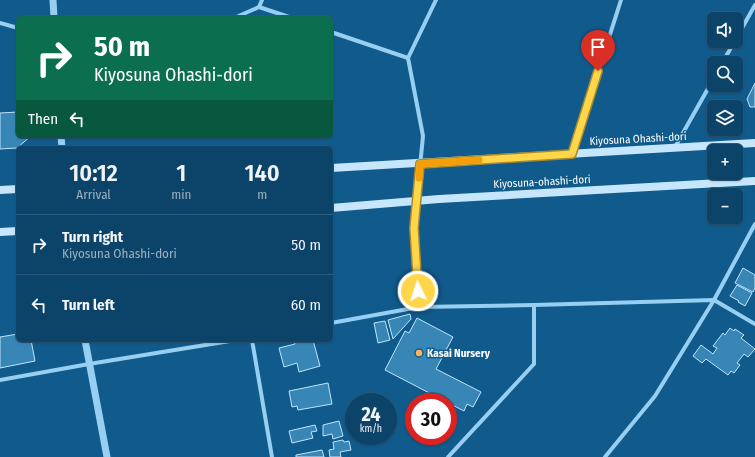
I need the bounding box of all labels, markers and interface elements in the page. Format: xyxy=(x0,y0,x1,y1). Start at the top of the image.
map controls xyxy=(707,12,743,224)
button: sound xyxy=(707,12,743,48)
text: 50 m xyxy=(94,30,150,63)
pin xyxy=(581,30,615,71)
icon: right xyxy=(28,32,80,84)
icon: arrive xyxy=(587,36,609,58)
button: search xyxy=(707,56,743,92)
text: Kiyosuna Ohashi-dori xyxy=(94,64,253,86)
button: layers xyxy=(707,100,743,136)
icon: left xyxy=(66,108,88,130)
text: Then xyxy=(28,110,58,128)
street label: Kiyosuna Ohashi-dori xyxy=(589,130,687,148)
button: + xyxy=(707,144,743,180)
text: 10:12 xyxy=(69,159,118,187)
text: 1 xyxy=(176,159,186,187)
text: 140 xyxy=(245,159,280,187)
street label: Kiyosuna-ohashi-dori xyxy=(493,173,591,191)
text: Arrival xyxy=(76,187,111,202)
text: min xyxy=(171,187,191,202)
text: m xyxy=(257,187,267,202)
button: − xyxy=(707,188,743,224)
text: Turn right xyxy=(62,228,123,246)
icon: right xyxy=(28,234,50,256)
text: 50 m xyxy=(291,236,321,254)
text: Kiyosuna Ohashi-dori xyxy=(62,246,177,261)
position arrow xyxy=(397,270,439,312)
icon: left xyxy=(28,294,50,316)
text: Turn left xyxy=(62,296,115,314)
text: 60 m xyxy=(291,296,321,314)
place label: Kasai Nursery xyxy=(427,347,491,360)
marker: Kasai Nursery xyxy=(414,348,424,358)
speed limit sign: 30 xyxy=(405,393,457,445)
text: 24 xyxy=(361,402,381,426)
text: km/h xyxy=(360,423,382,435)

